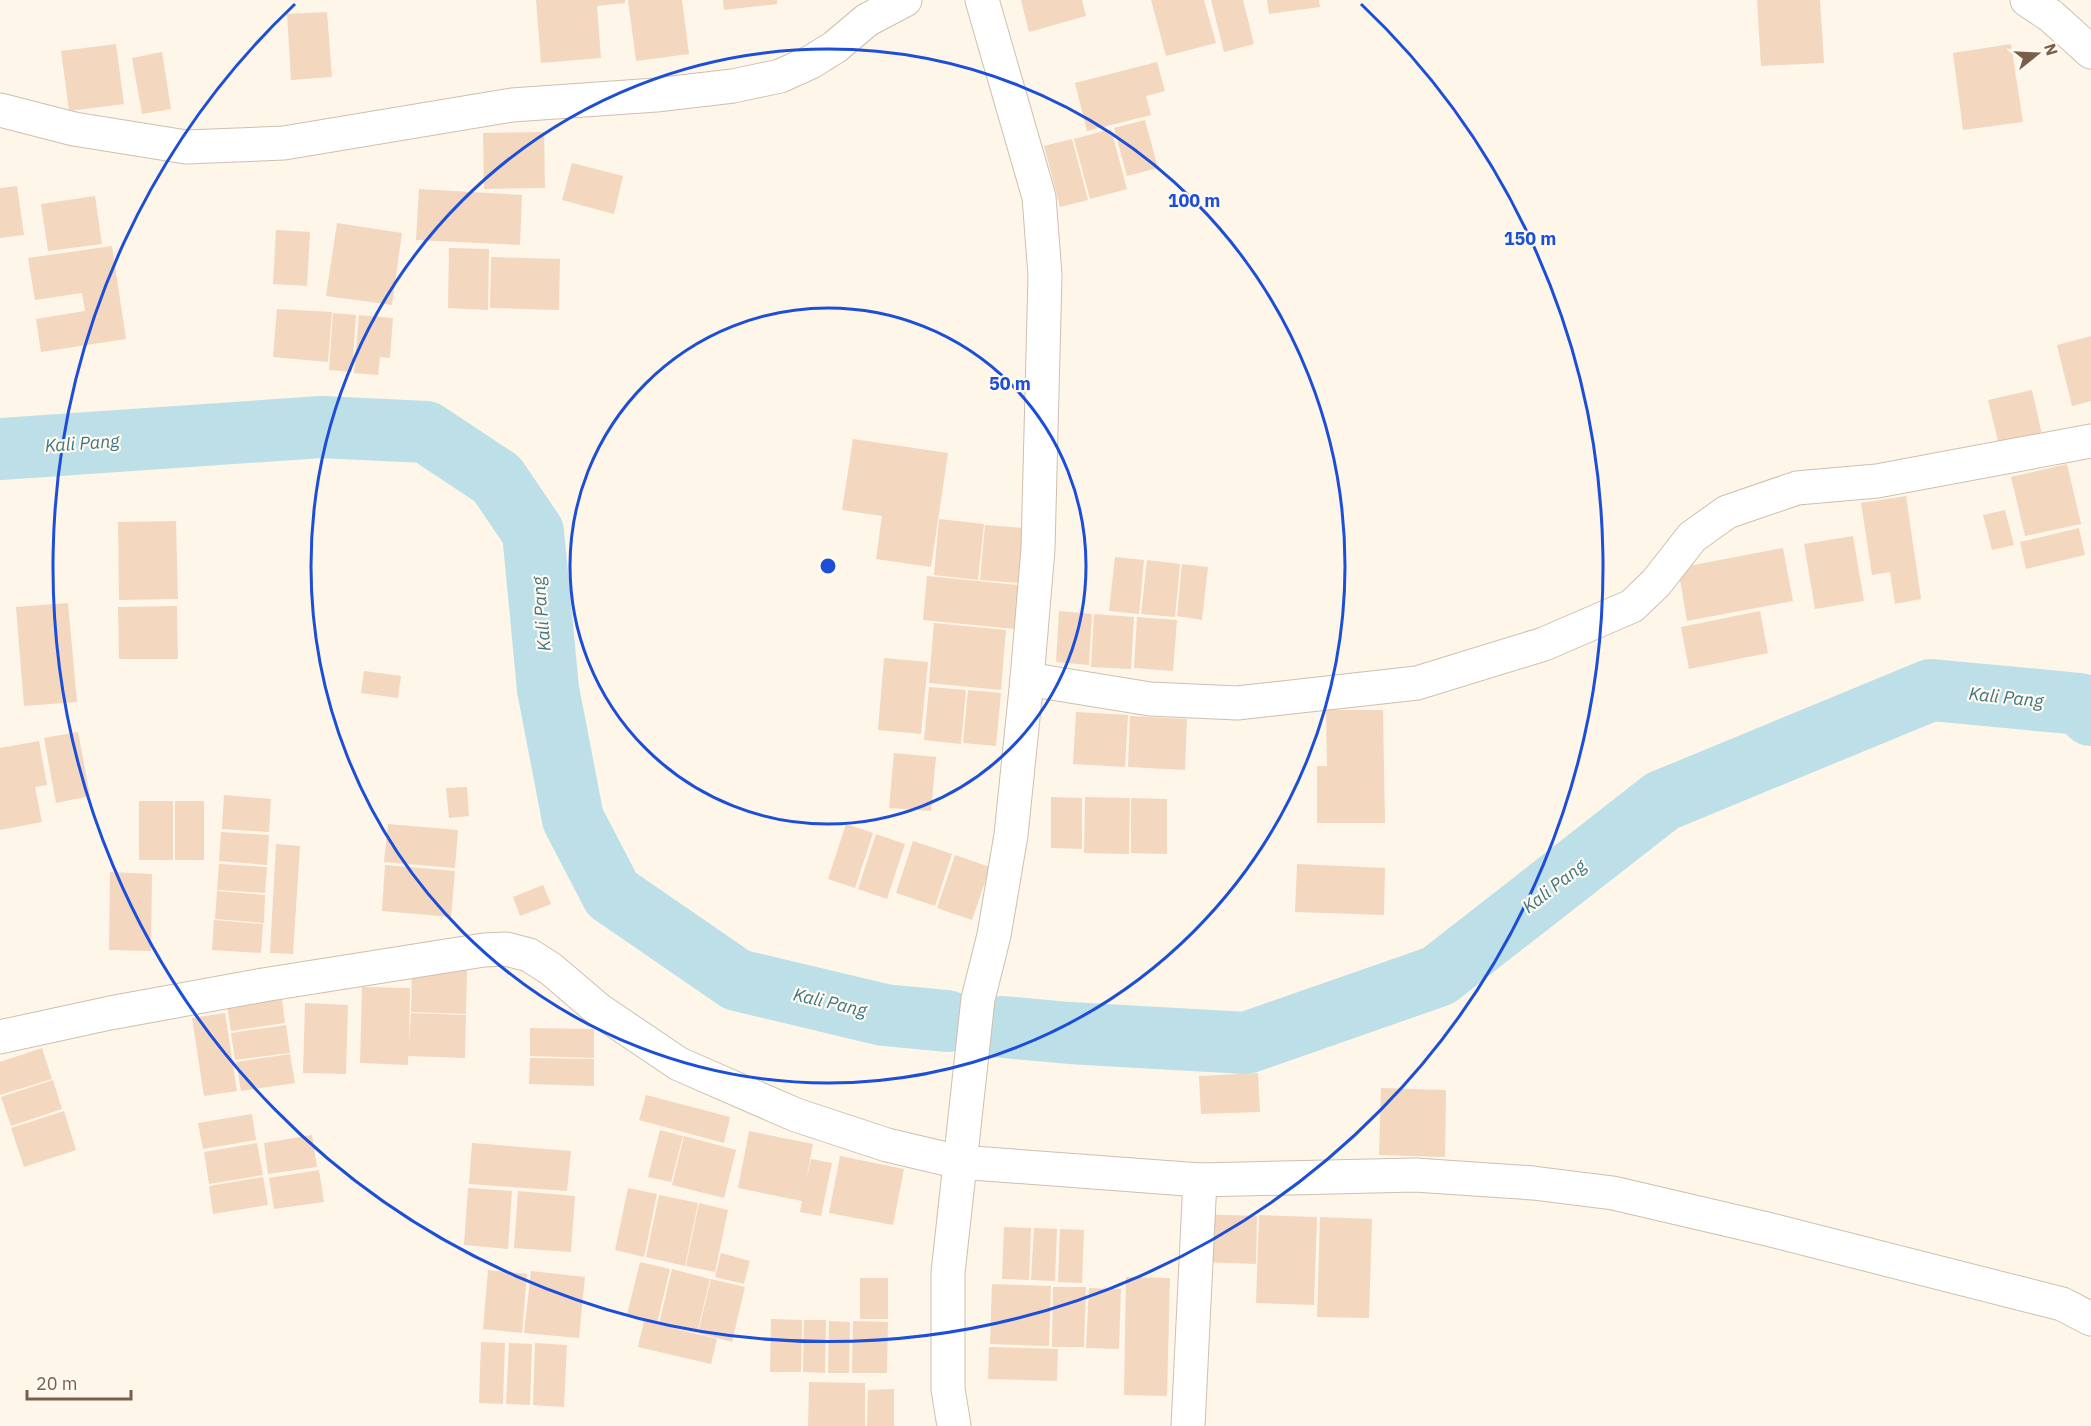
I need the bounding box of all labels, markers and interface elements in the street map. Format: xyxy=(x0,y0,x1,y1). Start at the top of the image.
north arrow xyxy=(2007,24,2067,84)
text: N xyxy=(2040,41,2063,58)
text: 100 m xyxy=(1168,189,1220,212)
text: 150 m xyxy=(1504,227,1556,250)
text: 50 m xyxy=(989,372,1031,395)
water label: Kali Pang xyxy=(44,429,121,457)
centre of rings xyxy=(818,556,838,576)
water label: Kali Pang xyxy=(526,575,556,652)
water label: Kali Pang xyxy=(1968,682,2045,712)
water label: Kali Pang xyxy=(1517,853,1591,918)
water label: Kali Pang xyxy=(791,982,870,1022)
scale bar xyxy=(27,1363,130,1401)
text: 20 m xyxy=(36,1372,78,1395)

